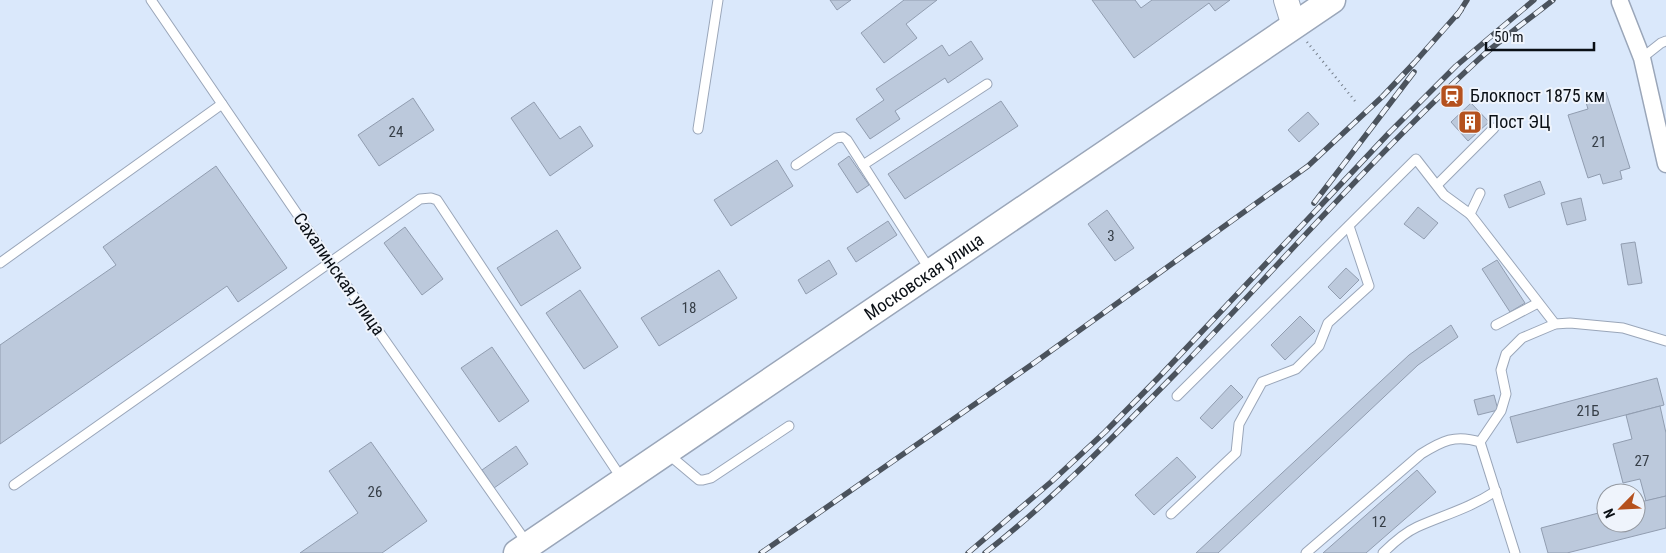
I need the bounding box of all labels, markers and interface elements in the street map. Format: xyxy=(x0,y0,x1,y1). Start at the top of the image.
scale bar xyxy=(1486,20,1594,52)
text: 50 m xyxy=(1494,28,1524,46)
station icon: Блокпост 1875 км xyxy=(1439,83,1465,109)
place label: Блокпост 1875 км xyxy=(1470,85,1605,106)
building icon: Пост ЭЦ xyxy=(1457,109,1483,135)
place label: Пост ЭЦ xyxy=(1488,111,1550,132)
house number: 24 xyxy=(389,123,403,141)
house number: 21 xyxy=(1592,133,1606,151)
street label: Сахалинская улица xyxy=(289,208,390,339)
house number: 3 xyxy=(1107,227,1115,245)
street label: Московская улица xyxy=(860,228,987,324)
house number: 18 xyxy=(682,299,696,317)
house number: 21Б xyxy=(1576,402,1600,420)
house number: 27 xyxy=(1635,452,1649,470)
house number: 26 xyxy=(368,483,382,501)
north arrow xyxy=(1596,483,1646,533)
text: N xyxy=(1600,506,1618,520)
house number: 12 xyxy=(1372,513,1386,531)

